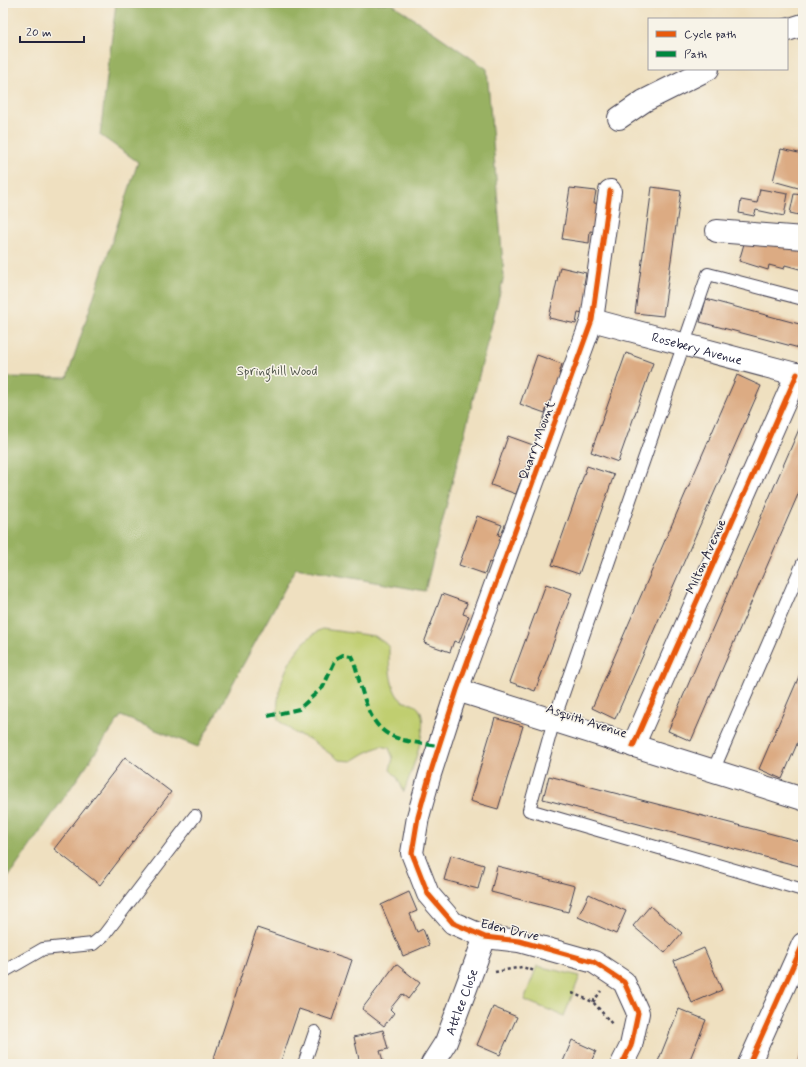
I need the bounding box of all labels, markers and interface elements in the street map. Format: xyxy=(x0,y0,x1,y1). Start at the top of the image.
scale bar xyxy=(20,18,84,44)
legend xyxy=(648,18,788,70)
text: 20 m xyxy=(26,25,52,41)
text: Cycle path xyxy=(684,27,736,43)
text: Path xyxy=(684,47,707,63)
street label: Rosebery Avenue xyxy=(650,329,744,370)
park label: Springhill Wood xyxy=(237,363,317,382)
street label: Quarry Mount xyxy=(515,398,560,482)
street label: Milton Avenue xyxy=(682,516,731,597)
street label: Asquith Avenue xyxy=(544,700,629,743)
street label: Eden Drive xyxy=(479,915,541,946)
street label: Attlee Close xyxy=(442,967,482,1038)

